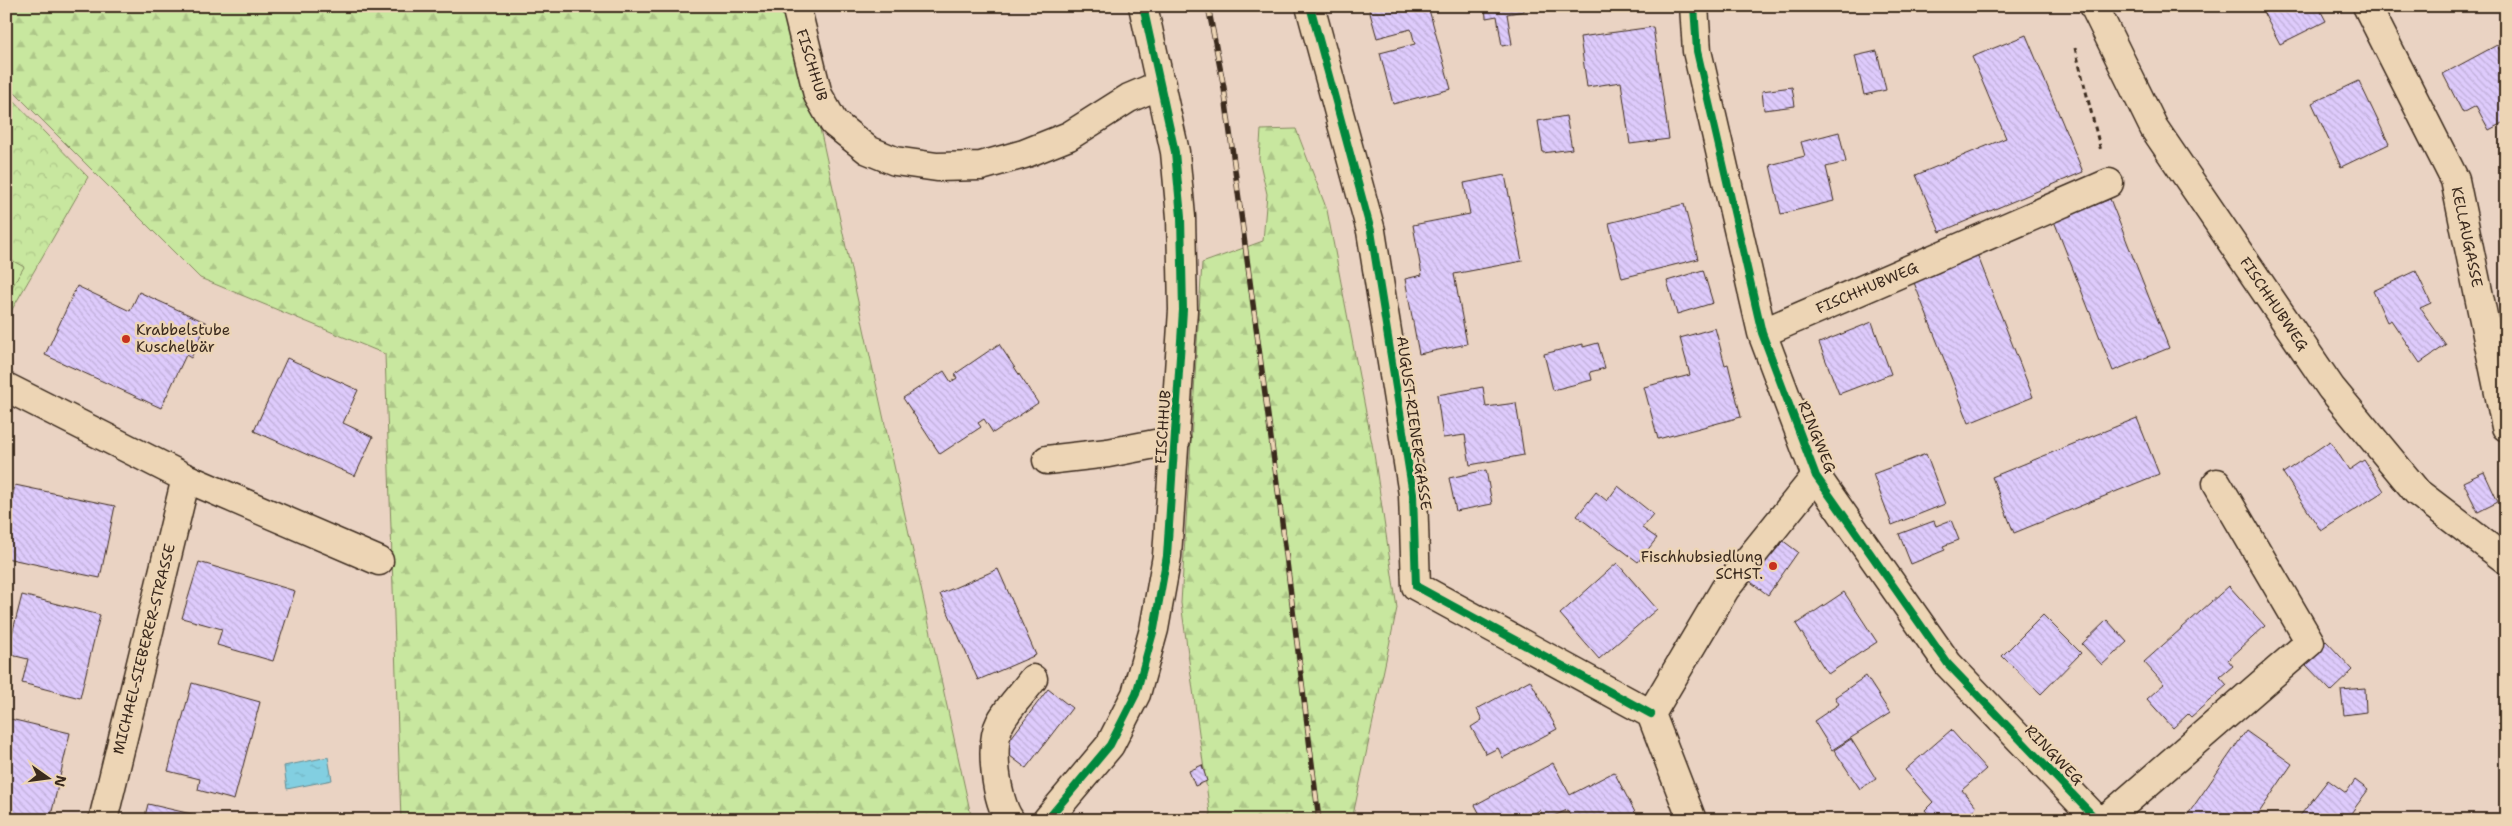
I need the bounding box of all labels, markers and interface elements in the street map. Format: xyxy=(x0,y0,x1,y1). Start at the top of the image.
street label: FISCHHUB xyxy=(792,27,832,104)
street label: KELLAUGASSE xyxy=(2447,185,2487,289)
street label: FISCHHUBWEG xyxy=(2235,253,2313,355)
street label: FISCHHUBWEG xyxy=(1813,257,1921,319)
place label: Krabbelstube Kuschelbär xyxy=(136,320,230,357)
marker: Krabbelstube Kuschelbär xyxy=(120,333,132,345)
street label: AUGUST-RIENER-GASSE xyxy=(1392,335,1436,511)
street label: FISCHHUB xyxy=(1150,389,1176,465)
street label: RINGWEG xyxy=(1793,398,1841,476)
street label: MICHAEL-SIEBERER-STRASSE xyxy=(108,541,180,757)
place label: Fischhubsiedlung SCHST. xyxy=(1641,547,1763,584)
marker: Fischhubsiedlung SCHST. xyxy=(1767,560,1779,572)
street label: RINGWEG xyxy=(2020,721,2088,789)
north arrow xyxy=(22,754,72,804)
text: N xyxy=(51,774,71,789)

